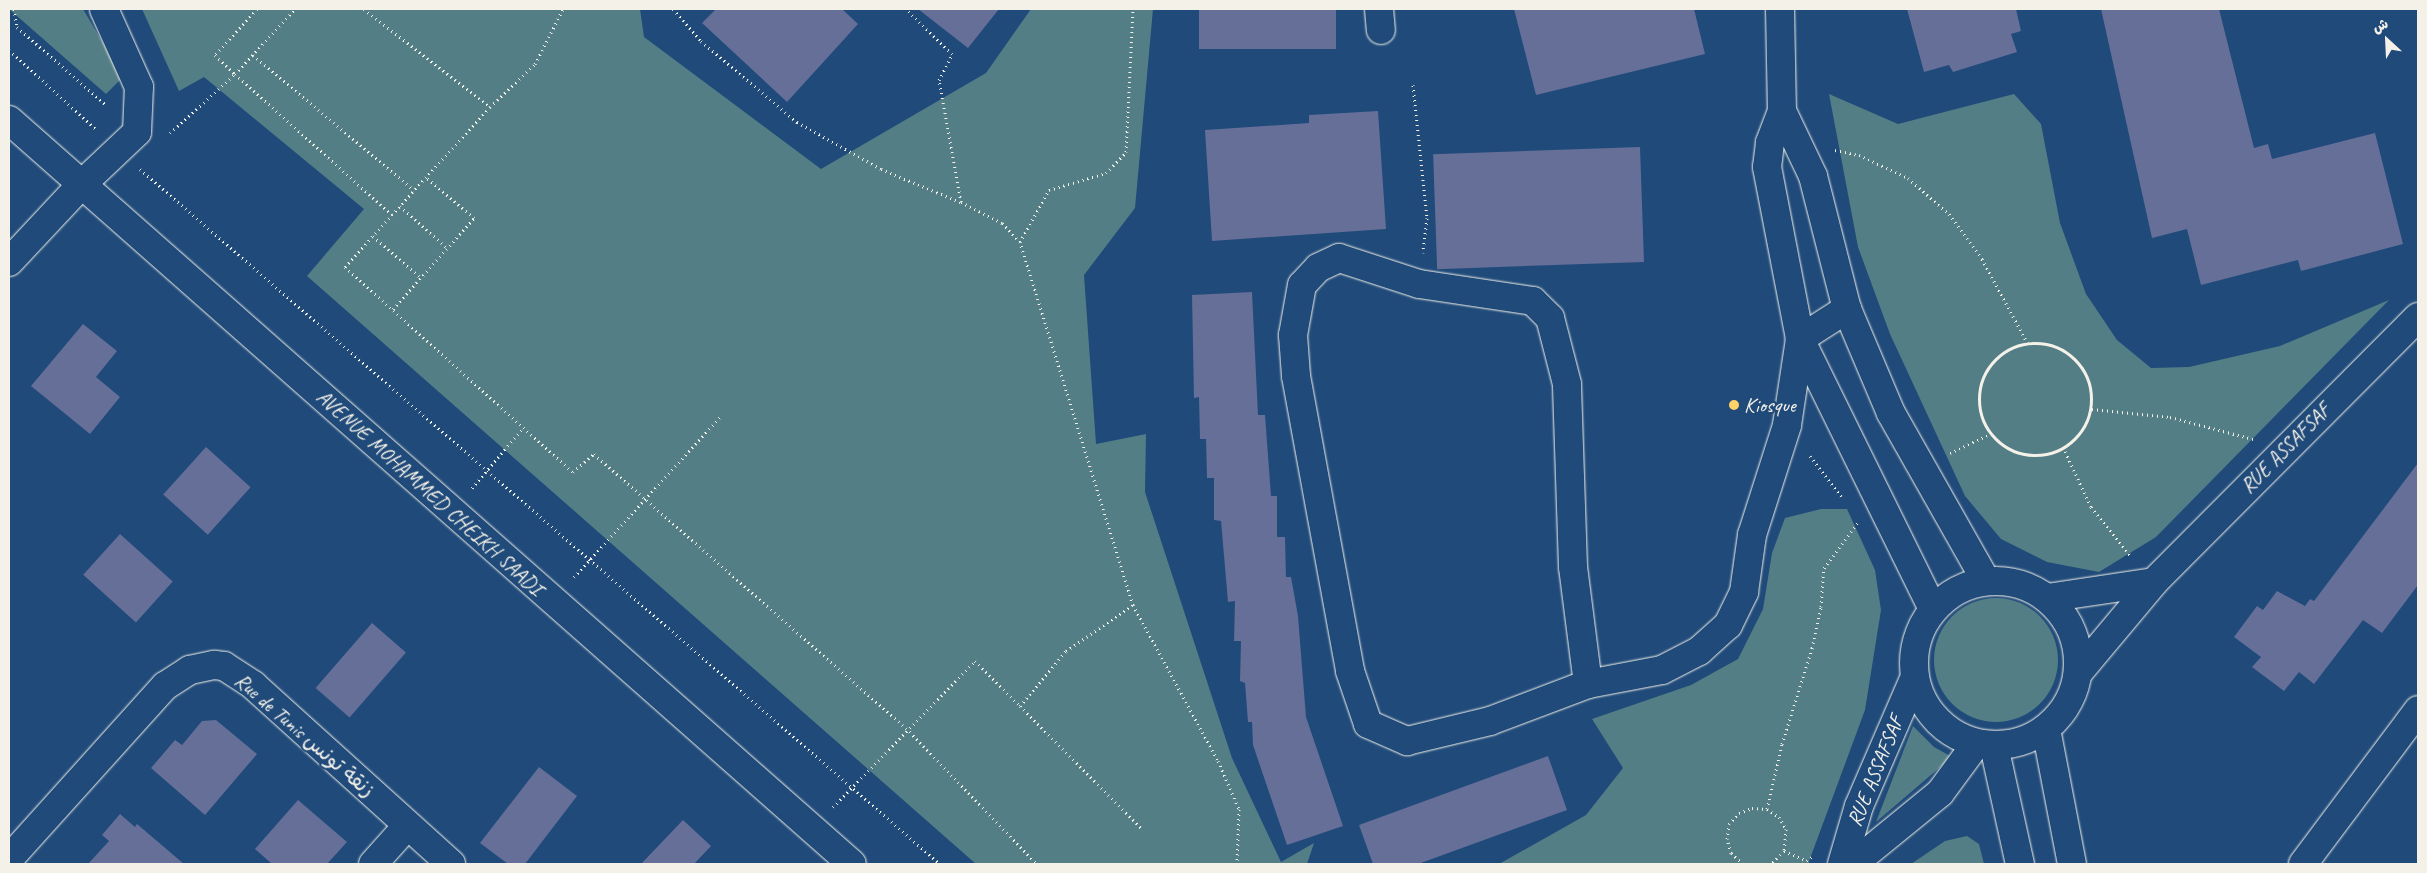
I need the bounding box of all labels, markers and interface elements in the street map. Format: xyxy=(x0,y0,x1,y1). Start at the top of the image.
north arrow xyxy=(2362,15,2412,65)
text: ش xyxy=(2370,15,2391,37)
street label: AVENUE MOHAMMED CHEIKH SAADI xyxy=(312,384,548,600)
place label: Kiosque xyxy=(1744,392,1796,418)
street label: RUE ASSAFSAF xyxy=(2235,398,2335,498)
marker: Kiosque xyxy=(1728,399,1740,411)
street label: Rue de Tunis زنقة تونس xyxy=(230,667,380,803)
street label: RUE ASSAFSAF xyxy=(1841,712,1909,830)

